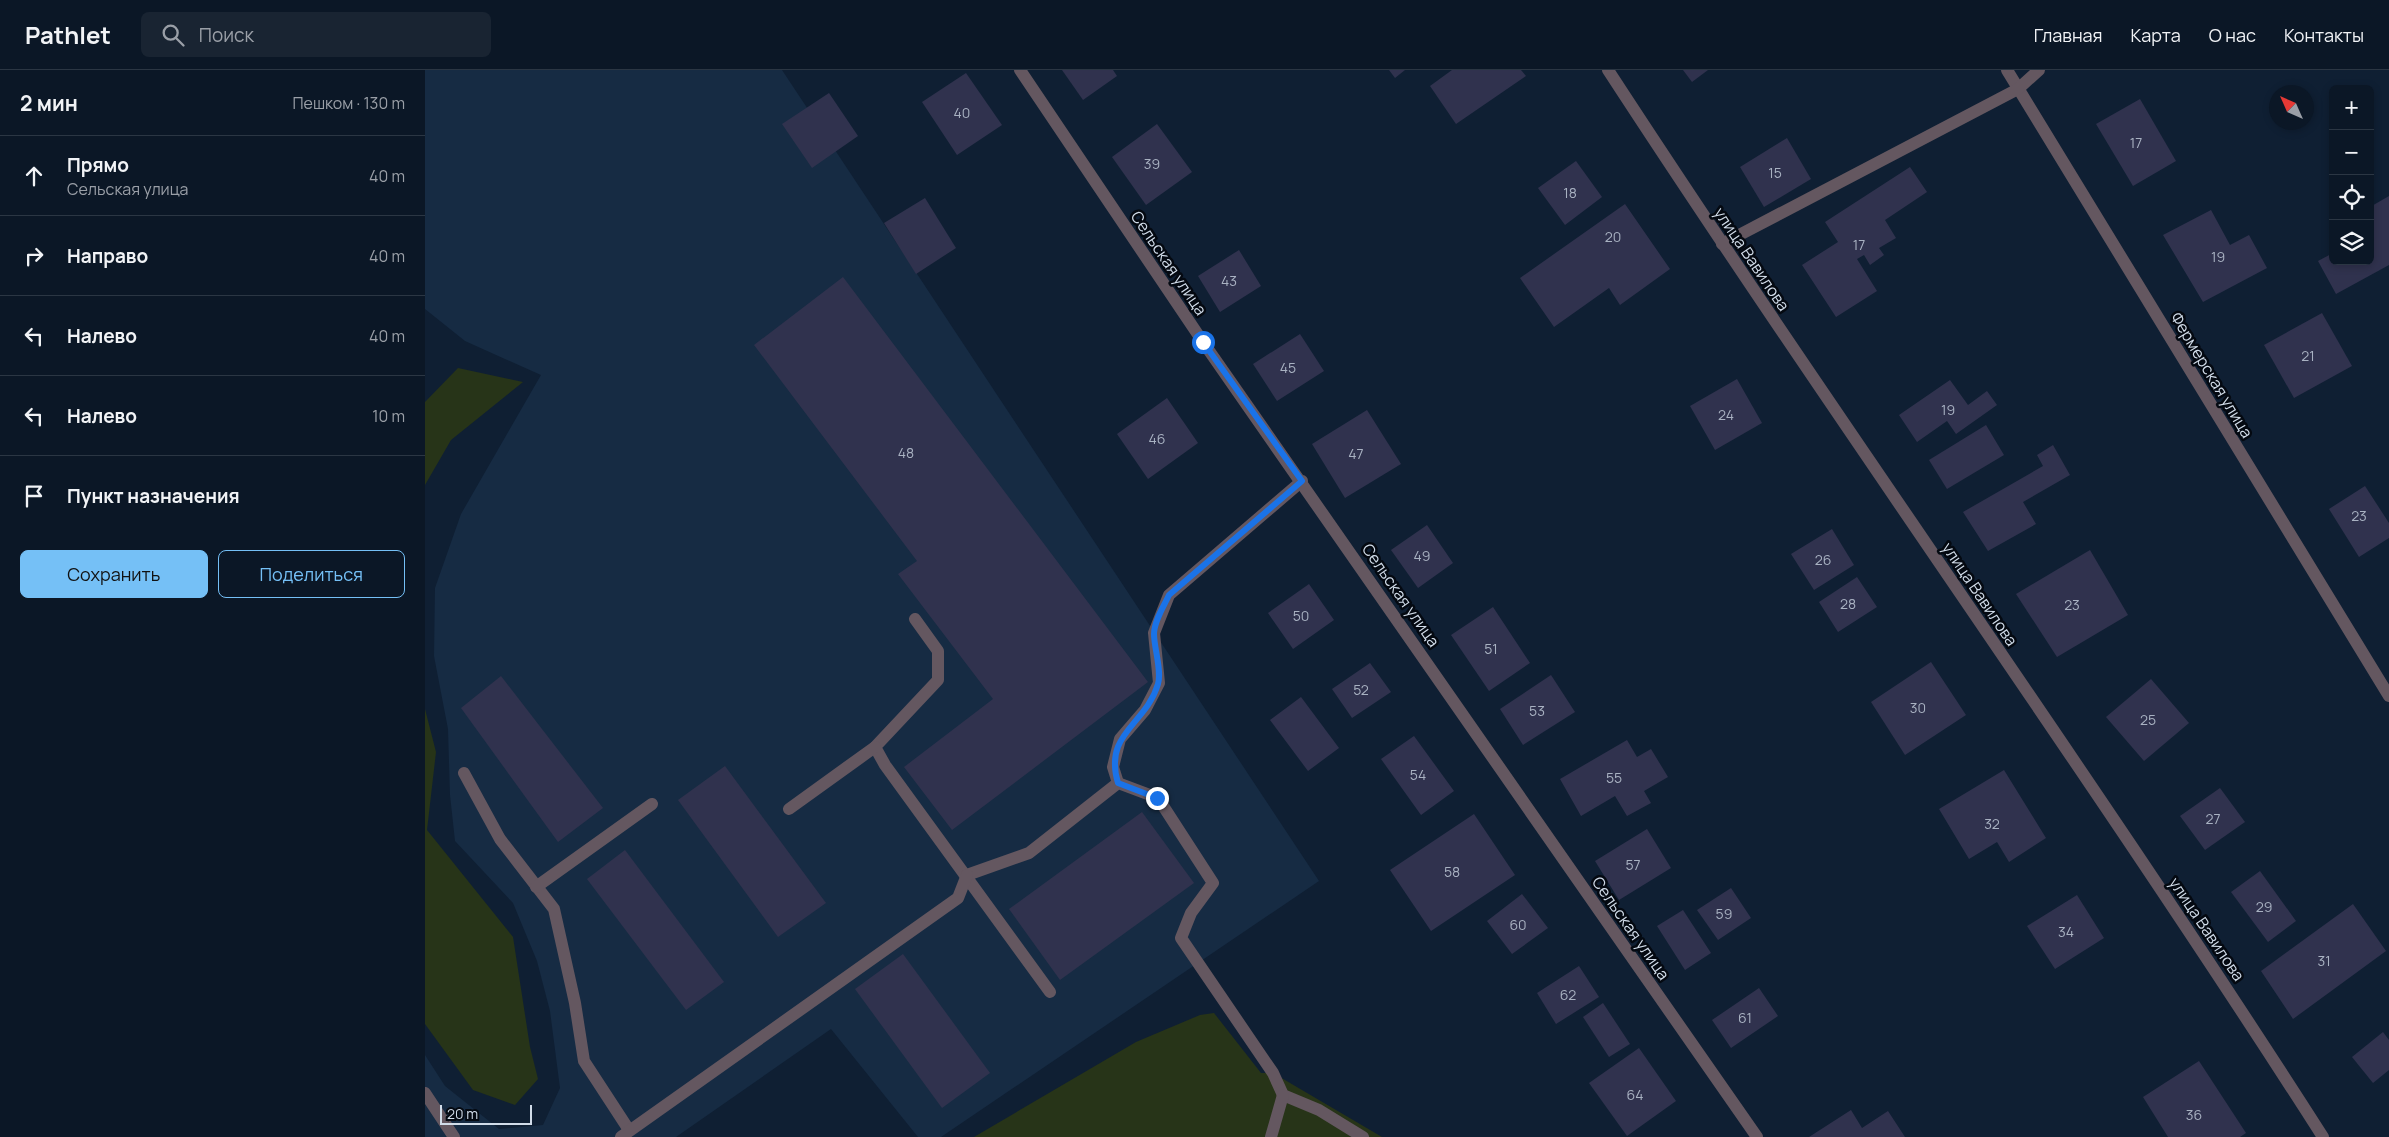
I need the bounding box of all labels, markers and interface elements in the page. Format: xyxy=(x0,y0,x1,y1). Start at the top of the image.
search box xyxy=(141,12,491,57)
text: Pathlet xyxy=(25,18,111,51)
icon: search xyxy=(159,21,187,49)
text: Поиск xyxy=(199,22,254,48)
text: Главная xyxy=(2034,23,2103,47)
text: Карта xyxy=(2131,23,2181,47)
text: О нас xyxy=(2209,23,2256,47)
text: Контакты xyxy=(2284,23,2364,47)
north arrow xyxy=(2269,85,2314,130)
map controls xyxy=(2329,85,2374,265)
button: + xyxy=(2329,85,2374,130)
text: 2 мин xyxy=(20,89,78,117)
text: Пешком · 130 m xyxy=(293,92,405,114)
house number: 40 xyxy=(954,103,970,122)
button: − xyxy=(2329,130,2374,175)
house number: 17 xyxy=(2130,133,2142,152)
text: Прямо xyxy=(67,152,129,178)
house number: 39 xyxy=(1144,154,1160,173)
icon: ahead xyxy=(20,162,48,190)
house number: 15 xyxy=(1768,163,1782,182)
text: 40 m xyxy=(369,165,405,187)
button: locate xyxy=(2329,175,2374,220)
text: Сельская улица xyxy=(67,178,188,200)
house number: 18 xyxy=(1563,183,1577,202)
street label: улица Вавилова xyxy=(1709,203,1795,315)
street label: Сельская улица xyxy=(1126,206,1212,320)
button: layers xyxy=(2329,220,2374,265)
house number: 20 xyxy=(1605,227,1621,246)
house number: 17 xyxy=(1853,235,1865,254)
icon: right xyxy=(20,242,48,270)
text: Направо xyxy=(67,243,148,269)
text: 40 m xyxy=(369,245,405,267)
house number: 19 xyxy=(2211,247,2225,266)
house number: 43 xyxy=(1221,271,1237,290)
street label: Фермерская улица xyxy=(2166,308,2258,442)
icon: left xyxy=(20,322,48,350)
text: Налево xyxy=(67,323,137,349)
text: 40 m xyxy=(369,325,405,347)
route start xyxy=(1192,331,1215,354)
house number: 21 xyxy=(2301,346,2315,365)
house number: 45 xyxy=(1280,358,1296,377)
house number: 19 xyxy=(1941,400,1955,419)
icon: left xyxy=(20,402,48,430)
text: Налево xyxy=(67,403,137,429)
text: 10 m xyxy=(372,405,405,427)
house number: 24 xyxy=(1718,405,1734,424)
house number: 46 xyxy=(1149,429,1165,448)
house number: 48 xyxy=(898,443,914,462)
house number: 47 xyxy=(1348,444,1364,463)
icon: arrive xyxy=(20,482,48,510)
text: Пункт назначения xyxy=(67,483,240,509)
house number: 23 xyxy=(2351,506,2367,525)
street label: улица Вавилова xyxy=(1937,538,2023,650)
street label: Сельская улица xyxy=(1357,539,1445,651)
house number: 49 xyxy=(1414,546,1430,565)
button: Сохранить xyxy=(20,550,208,598)
button: Поделиться xyxy=(218,550,405,598)
house number: 26 xyxy=(1815,550,1831,569)
house number: 28 xyxy=(1840,594,1856,613)
house number: 23 xyxy=(2064,595,2080,614)
house number: 50 xyxy=(1293,606,1309,625)
house number: 51 xyxy=(1484,639,1498,658)
house number: 52 xyxy=(1353,680,1369,699)
house number: 30 xyxy=(1910,698,1926,717)
house number: 53 xyxy=(1529,701,1545,720)
house number: 25 xyxy=(2140,710,2156,729)
house number: 54 xyxy=(1410,765,1426,784)
house number: 55 xyxy=(1606,768,1622,787)
route end xyxy=(1146,787,1169,810)
house number: 27 xyxy=(2205,809,2221,828)
house number: 32 xyxy=(1984,814,2000,833)
house number: 57 xyxy=(1625,855,1641,874)
house number: 58 xyxy=(1444,862,1460,881)
street label: Сельская улица xyxy=(1587,872,1675,984)
street label: улица Вавилова xyxy=(2164,873,2250,985)
house number: 29 xyxy=(2256,897,2272,916)
house number: 59 xyxy=(1716,904,1732,923)
house number: 60 xyxy=(1509,915,1527,934)
house number: 34 xyxy=(2058,922,2074,941)
house number: 31 xyxy=(2317,951,2331,970)
house number: 62 xyxy=(1560,985,1576,1004)
house number: 61 xyxy=(1738,1008,1752,1027)
house number: 64 xyxy=(1627,1085,1643,1104)
scale bar xyxy=(440,1102,533,1125)
text: 20 m xyxy=(447,1104,478,1123)
house number: 36 xyxy=(2186,1105,2202,1124)

